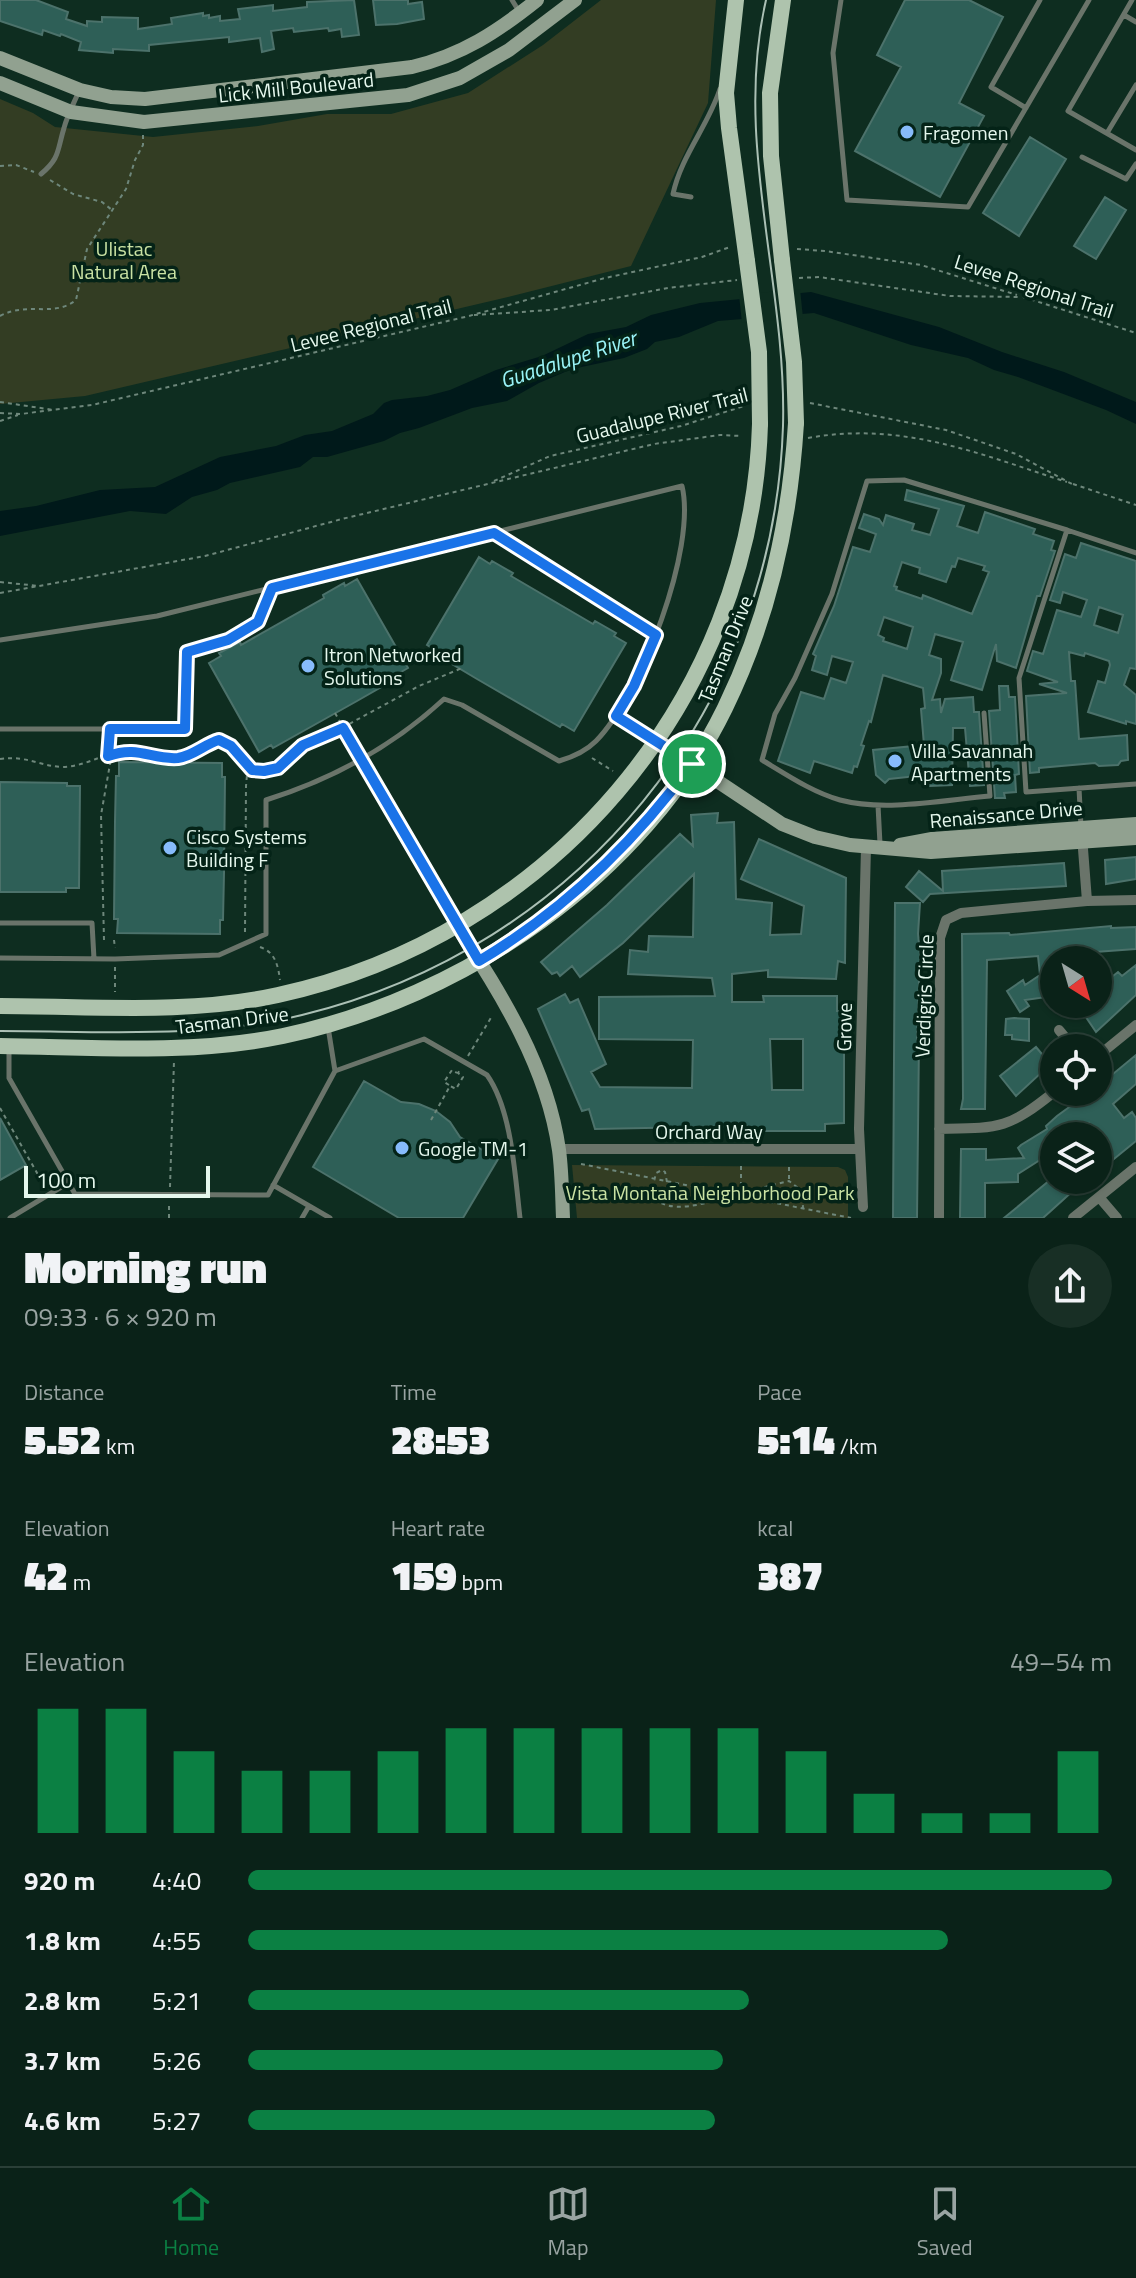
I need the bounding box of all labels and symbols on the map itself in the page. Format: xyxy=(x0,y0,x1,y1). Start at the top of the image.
street label: Lick Mill Boulevard xyxy=(217,63,375,111)
place label: Fragomen xyxy=(923,117,1008,148)
marker: Fragomen xyxy=(898,123,916,141)
park label: Ulistac Natural Area xyxy=(71,233,177,287)
street label: Levee Regional Trail xyxy=(951,246,1117,326)
street label: Levee Regional Trail xyxy=(287,290,455,360)
water label: Guadalupe River xyxy=(495,320,644,397)
street label: Guadalupe River Trail xyxy=(573,379,751,451)
street label: Tasman Drive xyxy=(689,590,761,708)
place label: Itron Networked Solutions xyxy=(324,639,461,693)
marker: Itron Networked Solutions xyxy=(299,657,317,675)
pin xyxy=(658,730,726,798)
place label: Villa Savannah Apartments xyxy=(911,735,1033,789)
marker: Villa Savannah Apartments xyxy=(886,752,904,770)
street label: Renaissance Drive xyxy=(928,792,1084,836)
place label: Cisco Systems Building F xyxy=(186,821,307,875)
marker: Cisco Systems Building F xyxy=(161,839,179,857)
street label: Verdigris Circle xyxy=(906,934,942,1058)
north arrow xyxy=(1040,946,1112,1018)
street label: Tasman Drive xyxy=(174,998,290,1042)
street label: Grove xyxy=(828,1002,860,1052)
street label: Orchard Way xyxy=(655,1116,763,1147)
place label: Google TM-1 xyxy=(418,1133,528,1164)
marker: Google TM-1 xyxy=(393,1139,411,1157)
scale bar xyxy=(24,1162,210,1198)
park label: Vista Montaña Neighborhood Park xyxy=(566,1177,855,1208)

